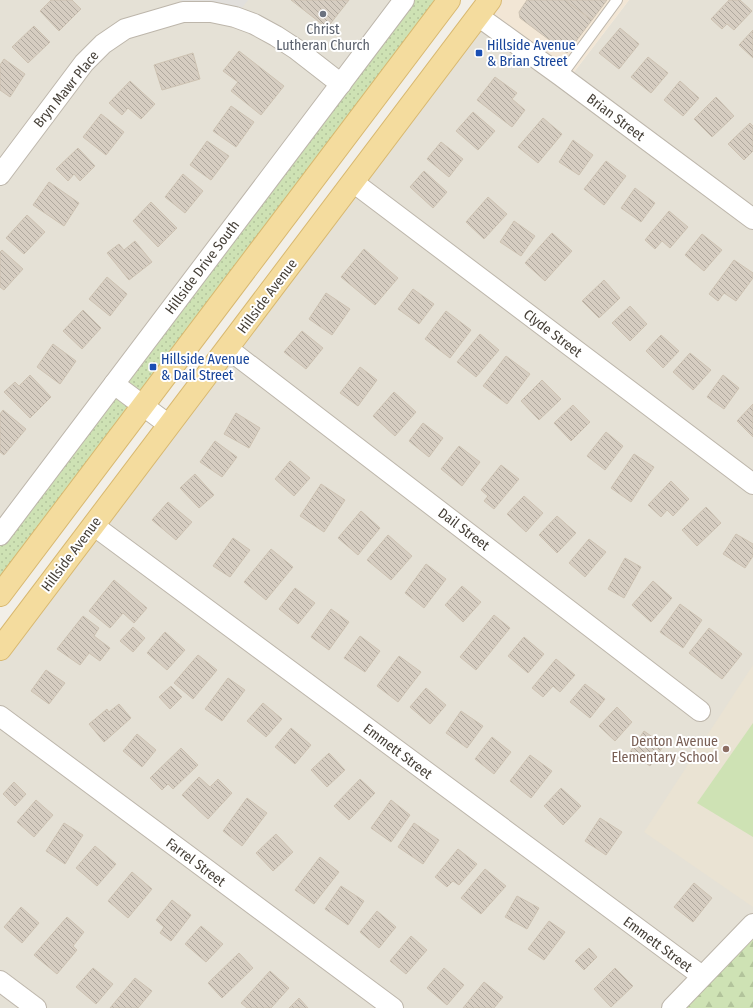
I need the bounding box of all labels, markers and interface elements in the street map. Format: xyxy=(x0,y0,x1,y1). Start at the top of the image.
marker: Christ Lutheran Church xyxy=(318,9,328,19)
place label: Christ Lutheran Church xyxy=(276,21,370,54)
place label: Hillside Avenue & Brian Street xyxy=(487,37,576,70)
street label: Bryn Mawr Place xyxy=(30,47,103,131)
marker: Hillside Avenue & Brian Street xyxy=(474,48,484,58)
street label: Brian Street xyxy=(583,90,648,145)
street label: Hillside Drive South xyxy=(162,217,243,318)
street label: Hillside Avenue xyxy=(234,256,301,337)
street label: Clyde Street xyxy=(520,306,586,361)
place label: Hillside Avenue & Dail Street xyxy=(161,351,250,384)
marker: Hillside Avenue & Dail Street xyxy=(148,362,158,372)
street label: Dail Street xyxy=(435,505,493,554)
street label: Hillside Avenue xyxy=(38,514,105,595)
street label: Emmett Street xyxy=(360,720,436,783)
place label: Denton Avenue Elementary School xyxy=(611,733,718,766)
marker: Denton Avenue Elementary School xyxy=(721,744,731,754)
street label: Farrel Street xyxy=(163,835,229,890)
street label: Emmett Street xyxy=(620,913,696,976)

